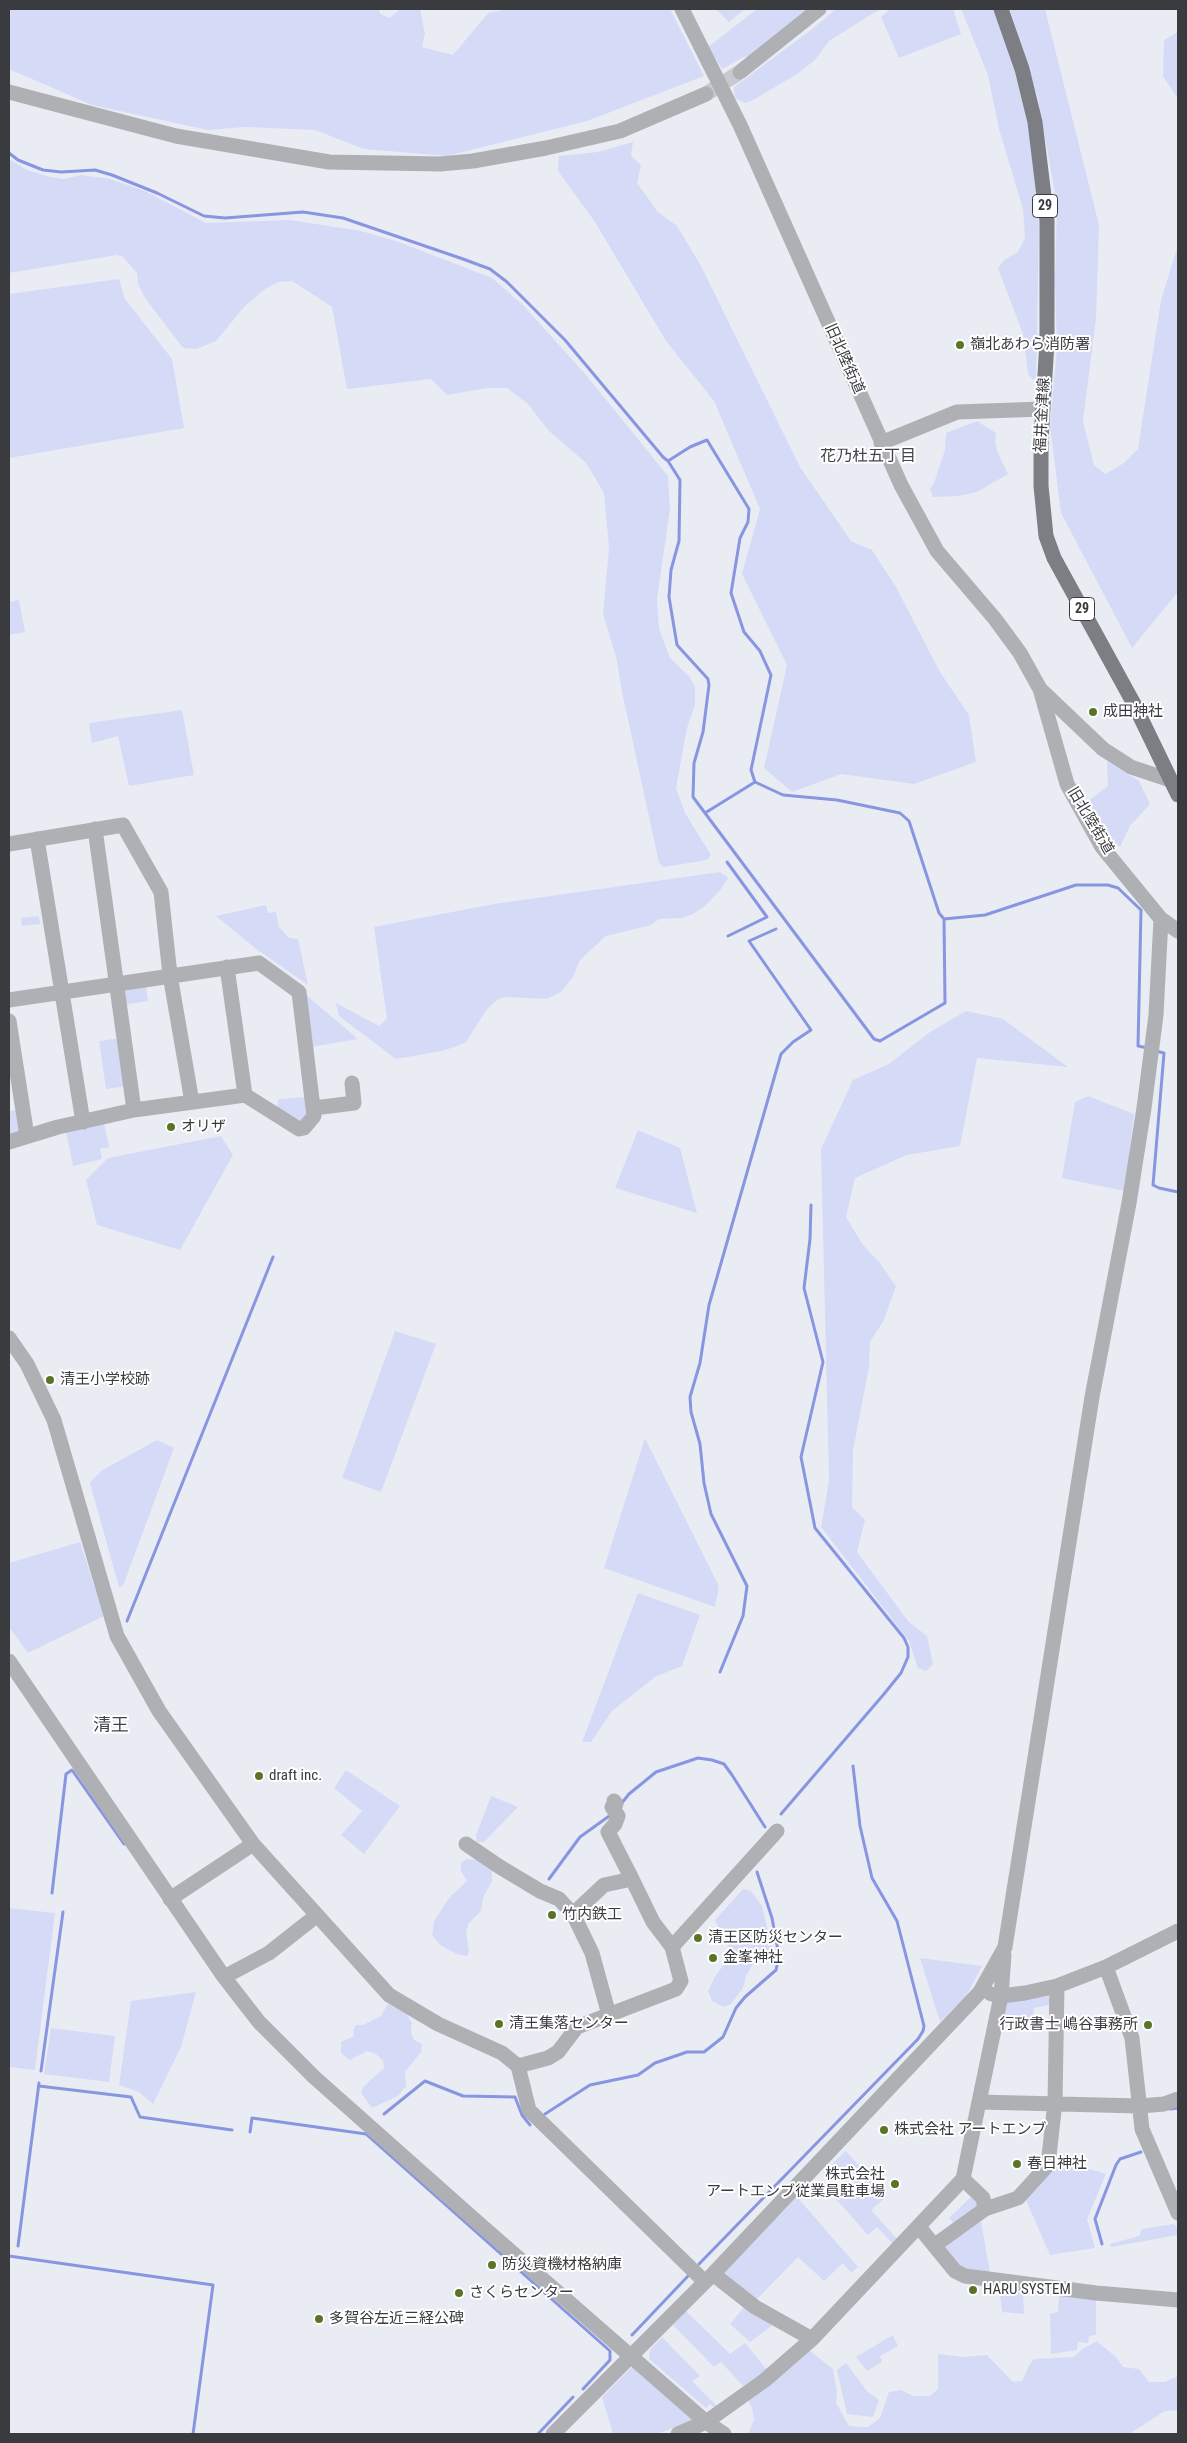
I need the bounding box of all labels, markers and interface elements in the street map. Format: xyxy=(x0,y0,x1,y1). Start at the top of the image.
road number: 29 xyxy=(1032,195,1058,218)
street label: 旧北陸街道 xyxy=(821,321,867,397)
place label: 嶺北あわら消防署 xyxy=(970,336,1090,354)
marker: 嶺北あわら消防署 xyxy=(954,339,966,351)
street label: 福井金津線 xyxy=(1032,377,1054,453)
district label: 花乃杜五丁目 xyxy=(820,447,916,467)
road number: 29 xyxy=(1070,598,1094,620)
place label: 成田神社 xyxy=(1103,703,1163,721)
marker: 成田神社 xyxy=(1087,706,1099,718)
street label: 旧北陸街道 xyxy=(1063,784,1117,858)
place label: オリザ xyxy=(181,1118,226,1136)
marker: オリザ xyxy=(165,1121,177,1133)
place label: 清王小学校跡 xyxy=(60,1371,150,1389)
marker: 清王小学校跡 xyxy=(44,1374,56,1386)
district label: 清王 xyxy=(93,1715,129,1737)
place label: draft inc. xyxy=(269,1767,322,1785)
marker: draft inc. xyxy=(253,1770,265,1782)
place label: 竹内鉄工 xyxy=(562,1906,622,1924)
marker: 竹内鉄工 xyxy=(546,1909,558,1921)
place label: 清王区防災センター xyxy=(708,1929,843,1947)
marker: 清王区防災センター xyxy=(692,1932,704,1944)
place label: 金峯神社 xyxy=(723,1949,783,1967)
marker: 金峯神社 xyxy=(707,1952,719,1964)
place label: 清王集落センター xyxy=(509,2015,629,2033)
place label: 行政書士 嶋谷事務所 xyxy=(1000,2016,1138,2034)
marker: 清王集落センター xyxy=(493,2018,505,2030)
marker: 行政書士 嶋谷事務所 xyxy=(1142,2019,1154,2031)
place label: 株式会社 アートエンブ xyxy=(894,2121,1047,2139)
marker: 株式会社 アートエンブ xyxy=(878,2124,890,2136)
place label: 春日神社 xyxy=(1027,2155,1087,2173)
marker: 春日神社 xyxy=(1011,2158,1023,2170)
place label: 株式会社 アートエンブ従業員駐車場 xyxy=(706,2166,885,2201)
marker: 株式会社 アートエンブ従業員駐車場 xyxy=(889,2178,901,2190)
place label: 防災資機材格納庫 xyxy=(502,2256,622,2274)
marker: 防災資機材格納庫 xyxy=(486,2259,498,2271)
place label: HARU SYSTEM xyxy=(983,2281,1071,2299)
place label: さくらセンター xyxy=(469,2284,574,2302)
marker: HARU SYSTEM xyxy=(967,2284,979,2296)
marker: さくらセンター xyxy=(453,2287,465,2299)
place label: 多賀谷左近三経公碑 xyxy=(329,2310,464,2328)
marker: 多賀谷左近三経公碑 xyxy=(313,2313,325,2325)

